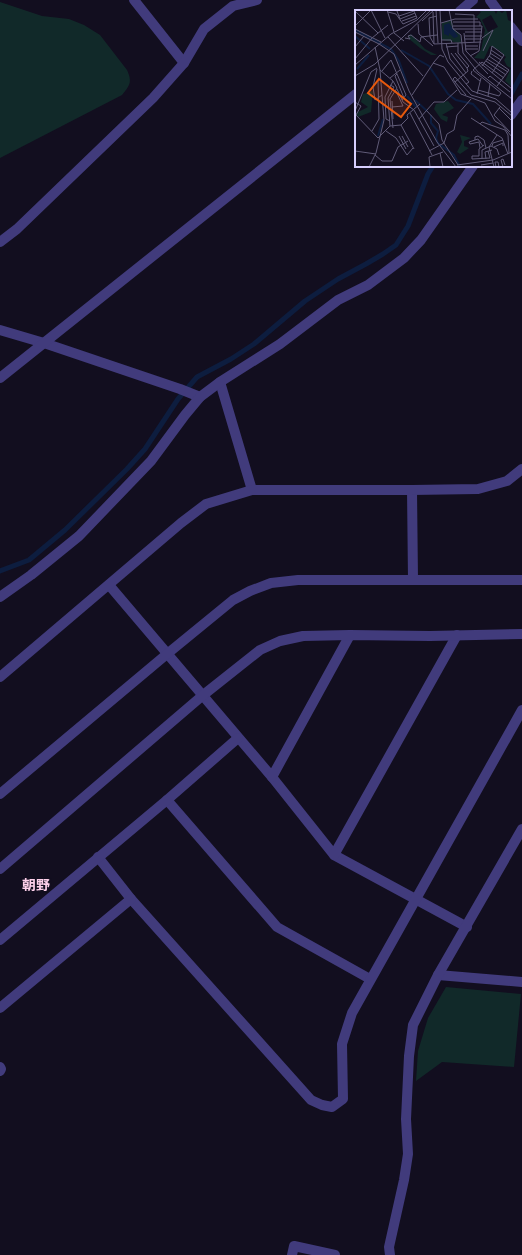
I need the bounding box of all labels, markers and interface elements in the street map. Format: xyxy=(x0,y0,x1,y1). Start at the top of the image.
inset map xyxy=(355,10,512,167)
district label: 朝野 xyxy=(22,877,50,894)

